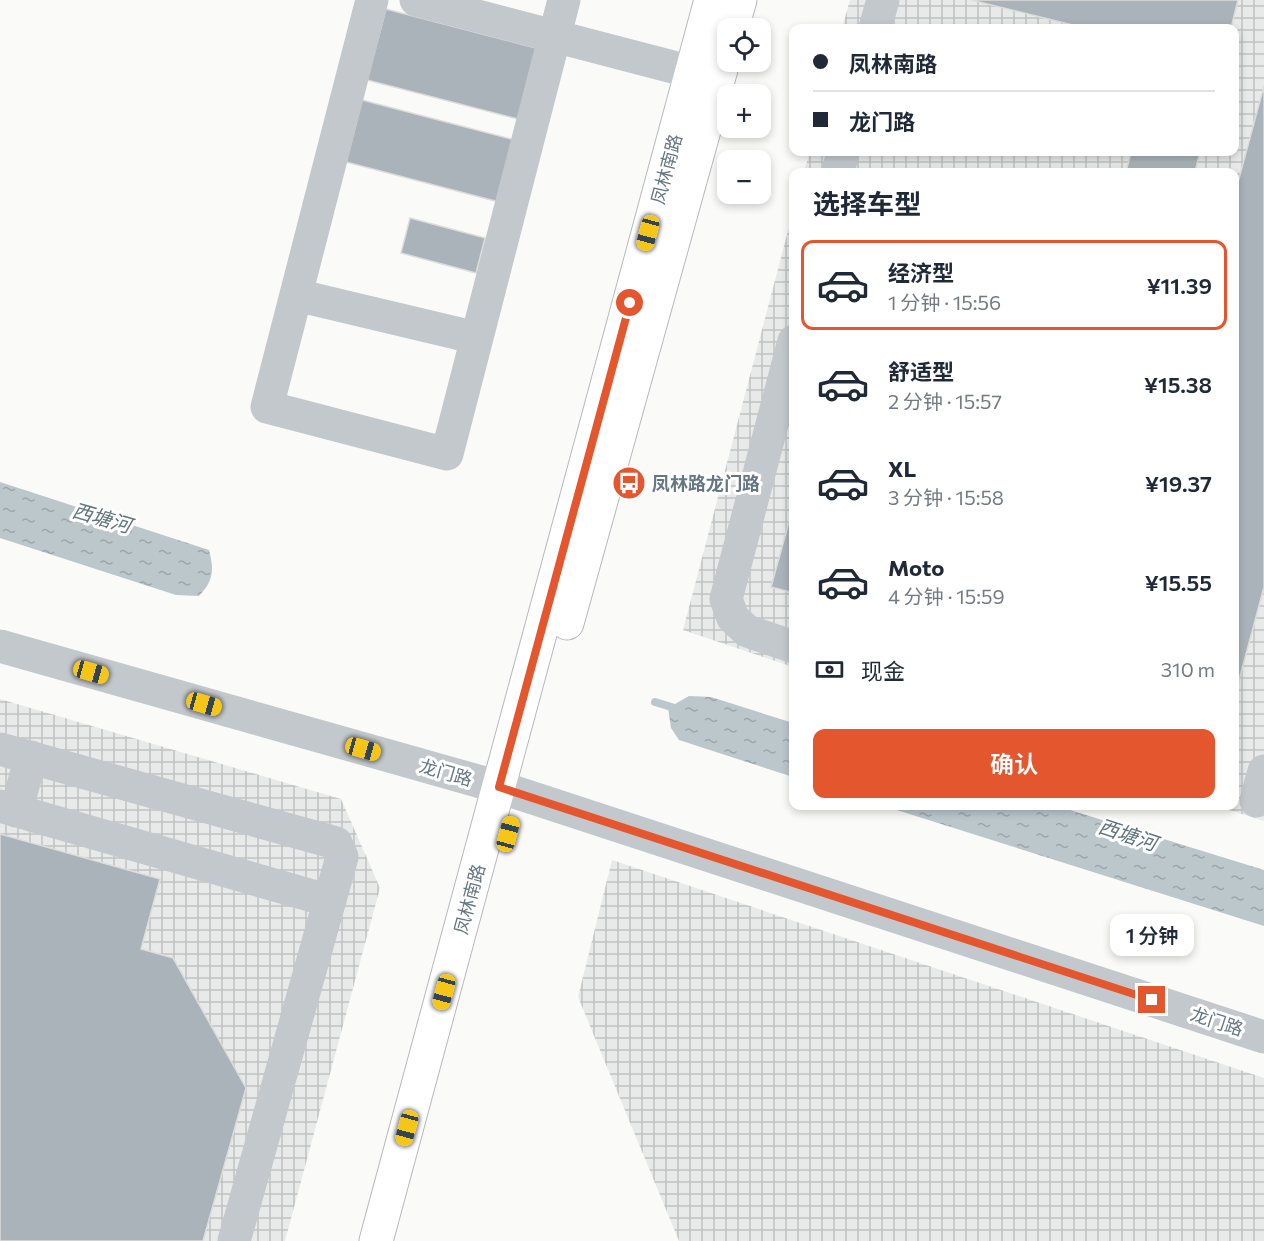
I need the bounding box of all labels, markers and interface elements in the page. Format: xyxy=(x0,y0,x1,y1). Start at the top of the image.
map controls xyxy=(717,18,771,204)
button: locate xyxy=(717,18,771,72)
text: 凤林南路 xyxy=(849,50,937,77)
button: + xyxy=(717,84,771,138)
text: 龙门路 xyxy=(849,108,915,135)
street label: 凤林南路 xyxy=(646,131,686,207)
button: − xyxy=(717,150,771,204)
text: 选择车型 xyxy=(813,187,921,220)
car xyxy=(635,213,661,253)
icon: car xyxy=(816,258,870,312)
text: 经济型 xyxy=(888,259,954,286)
text: ¥11.39 xyxy=(1147,272,1212,299)
route start xyxy=(616,289,643,316)
text: 1 分钟 · 15:56 xyxy=(888,290,1001,314)
icon: car xyxy=(816,357,870,411)
text: 舒适型 xyxy=(888,358,954,385)
text: ¥15.38 xyxy=(1144,371,1212,398)
text: 2 分钟 · 15:57 xyxy=(888,389,1002,413)
text: XL xyxy=(888,455,916,482)
icon: car xyxy=(816,456,870,510)
bus stop icon: 凤林路龙门路 xyxy=(611,465,647,501)
text: ¥19.37 xyxy=(1145,470,1212,497)
place label: 凤林路龙门路 xyxy=(652,472,760,494)
text: 3 分钟 · 15:58 xyxy=(888,485,1004,509)
water label: 西塘河 xyxy=(70,497,138,538)
text: Moto xyxy=(888,554,944,581)
icon: car xyxy=(816,555,870,609)
text: ¥15.55 xyxy=(1145,569,1212,596)
text: 4 分钟 · 15:59 xyxy=(888,584,1005,608)
icon: cash xyxy=(813,653,846,686)
text: 现金 xyxy=(861,657,905,684)
text: 310 m xyxy=(1161,657,1215,681)
car xyxy=(71,658,111,686)
car xyxy=(184,690,224,718)
button: 确认 xyxy=(813,729,1215,798)
car xyxy=(343,735,383,763)
street label: 龙门路 xyxy=(417,754,475,790)
water label: 西塘河 xyxy=(1096,813,1164,856)
car xyxy=(495,814,521,854)
street label: 凤林南路 xyxy=(449,861,489,937)
callout: 1 分钟 xyxy=(1110,913,1194,955)
text: 1 分钟 xyxy=(1126,923,1178,947)
car xyxy=(431,972,457,1012)
route end xyxy=(1138,986,1165,1013)
street label: 龙门路 xyxy=(1188,1002,1246,1040)
car xyxy=(394,1108,420,1148)

